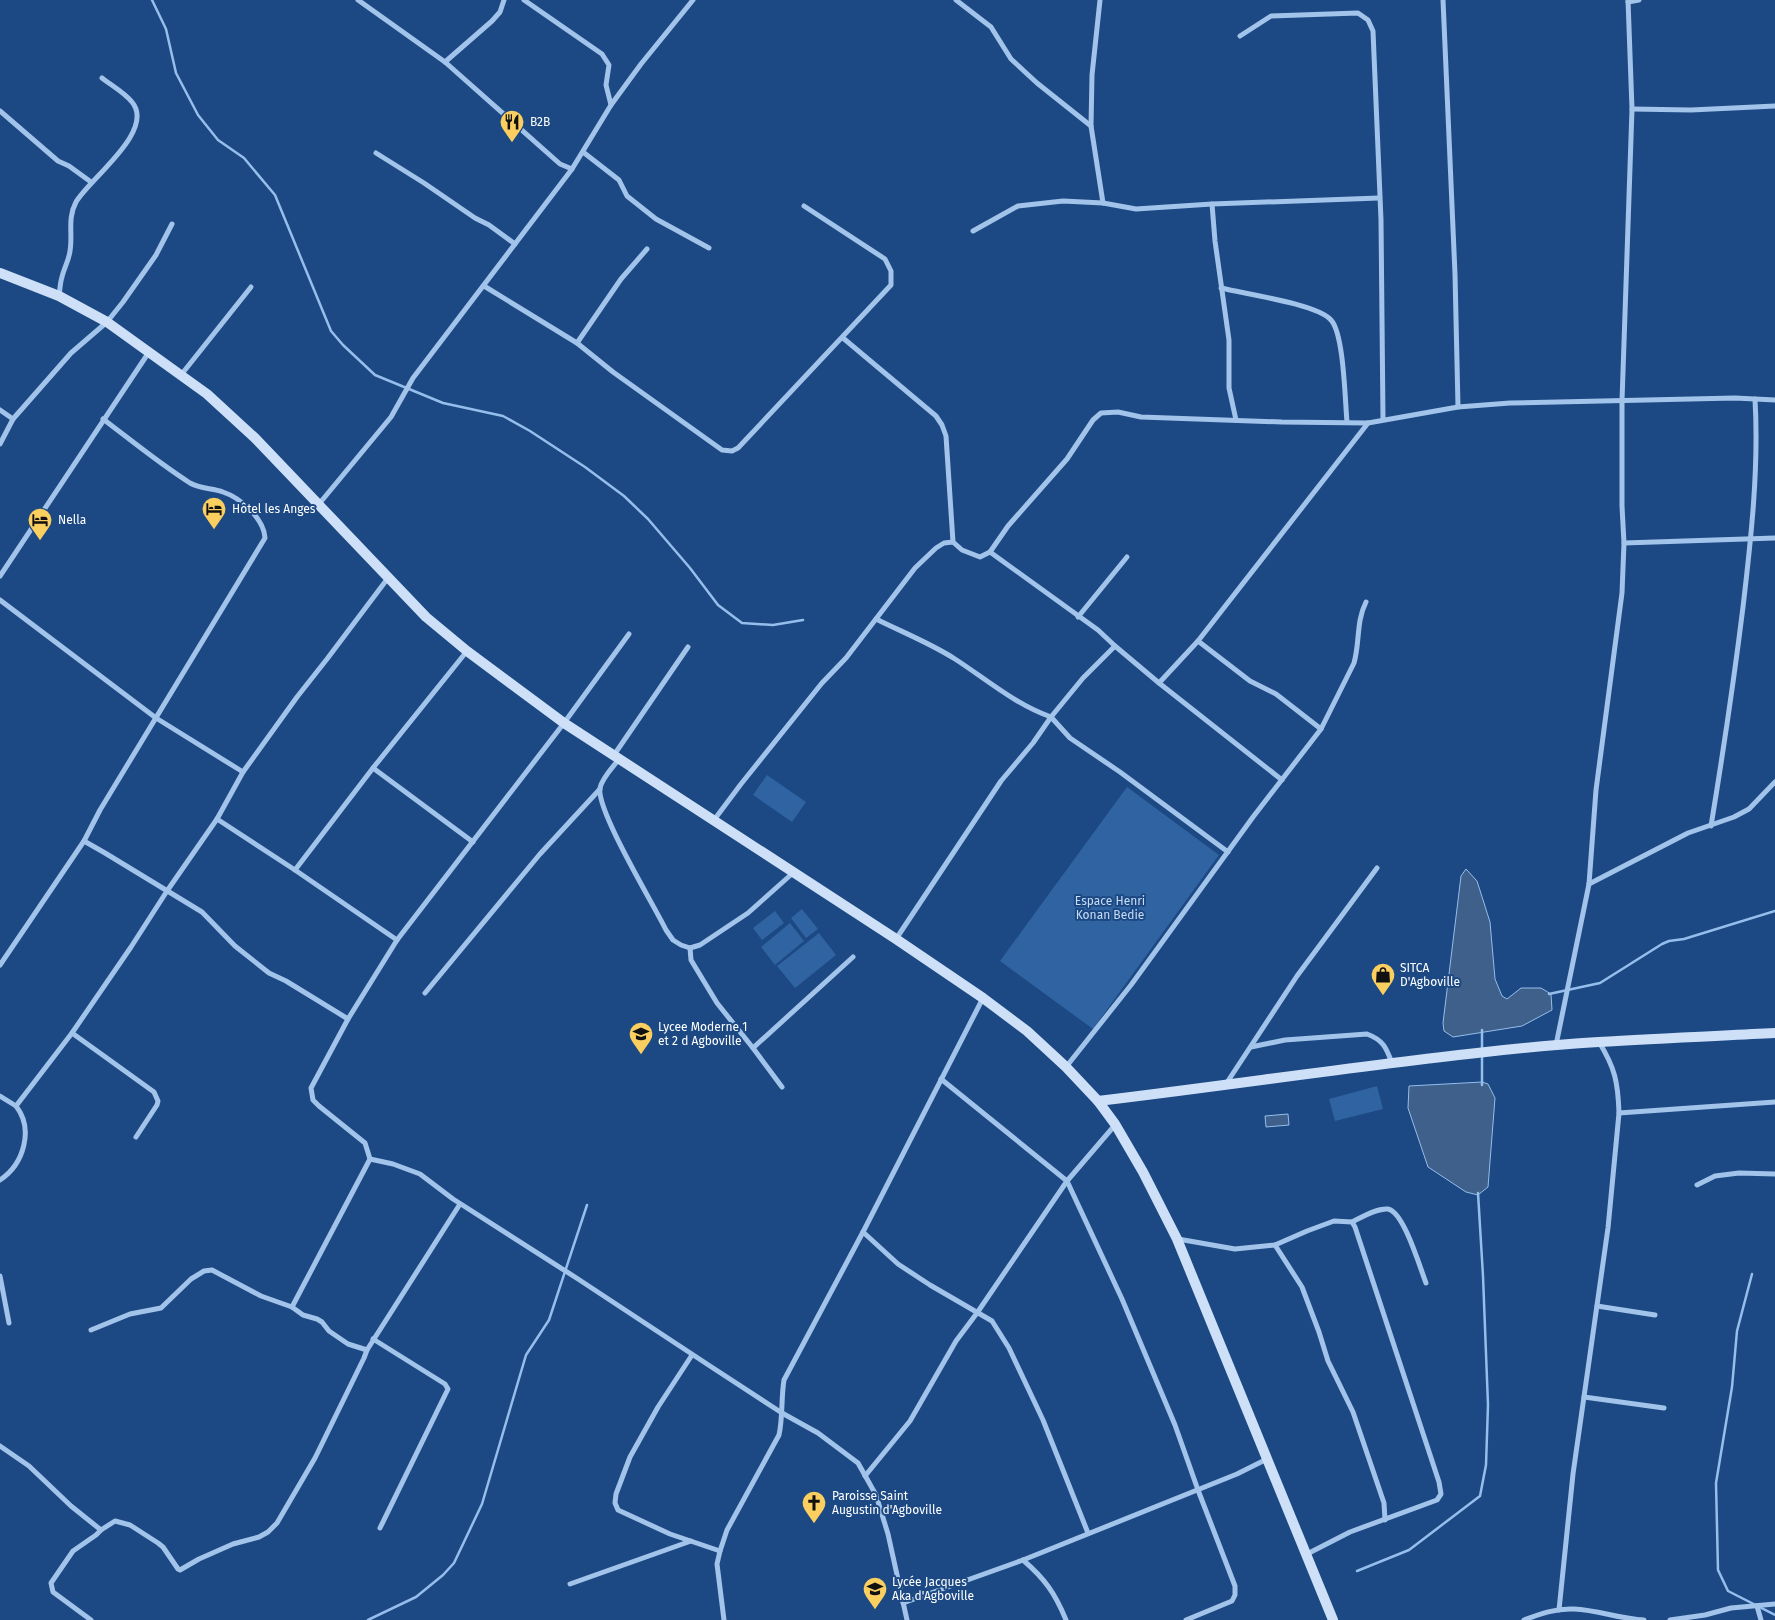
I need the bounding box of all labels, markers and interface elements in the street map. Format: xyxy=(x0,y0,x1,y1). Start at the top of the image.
restaurant icon: B2B xyxy=(499,109,525,143)
place label: B2B xyxy=(530,115,550,129)
hotel icon: Hôtel les Anges xyxy=(201,496,227,530)
place label: Hôtel les Anges xyxy=(232,502,316,516)
hotel icon: Nella xyxy=(27,507,53,541)
place label: Nella xyxy=(58,513,86,527)
park label: Espace Henri Konan Bedie xyxy=(1075,894,1145,922)
place label: SITCA D'Agboville xyxy=(1400,961,1460,989)
shop icon: SITCA D'Agboville xyxy=(1370,962,1396,996)
place label: Lycee Moderne 1 et 2 d Agboville xyxy=(658,1020,747,1048)
school or university icon: Lycee Moderne 1 et 2 d Agboville xyxy=(628,1021,654,1055)
place label: Paroisse Saint Augustin d'Agboville xyxy=(832,1489,942,1517)
church icon: Paroisse Saint Augustin d'Agboville xyxy=(801,1490,827,1524)
place label: Lycée Jacques Aka d'Agboville xyxy=(892,1575,974,1603)
school or university icon: Lycée Jacques Aka d'Agboville xyxy=(862,1576,888,1610)

